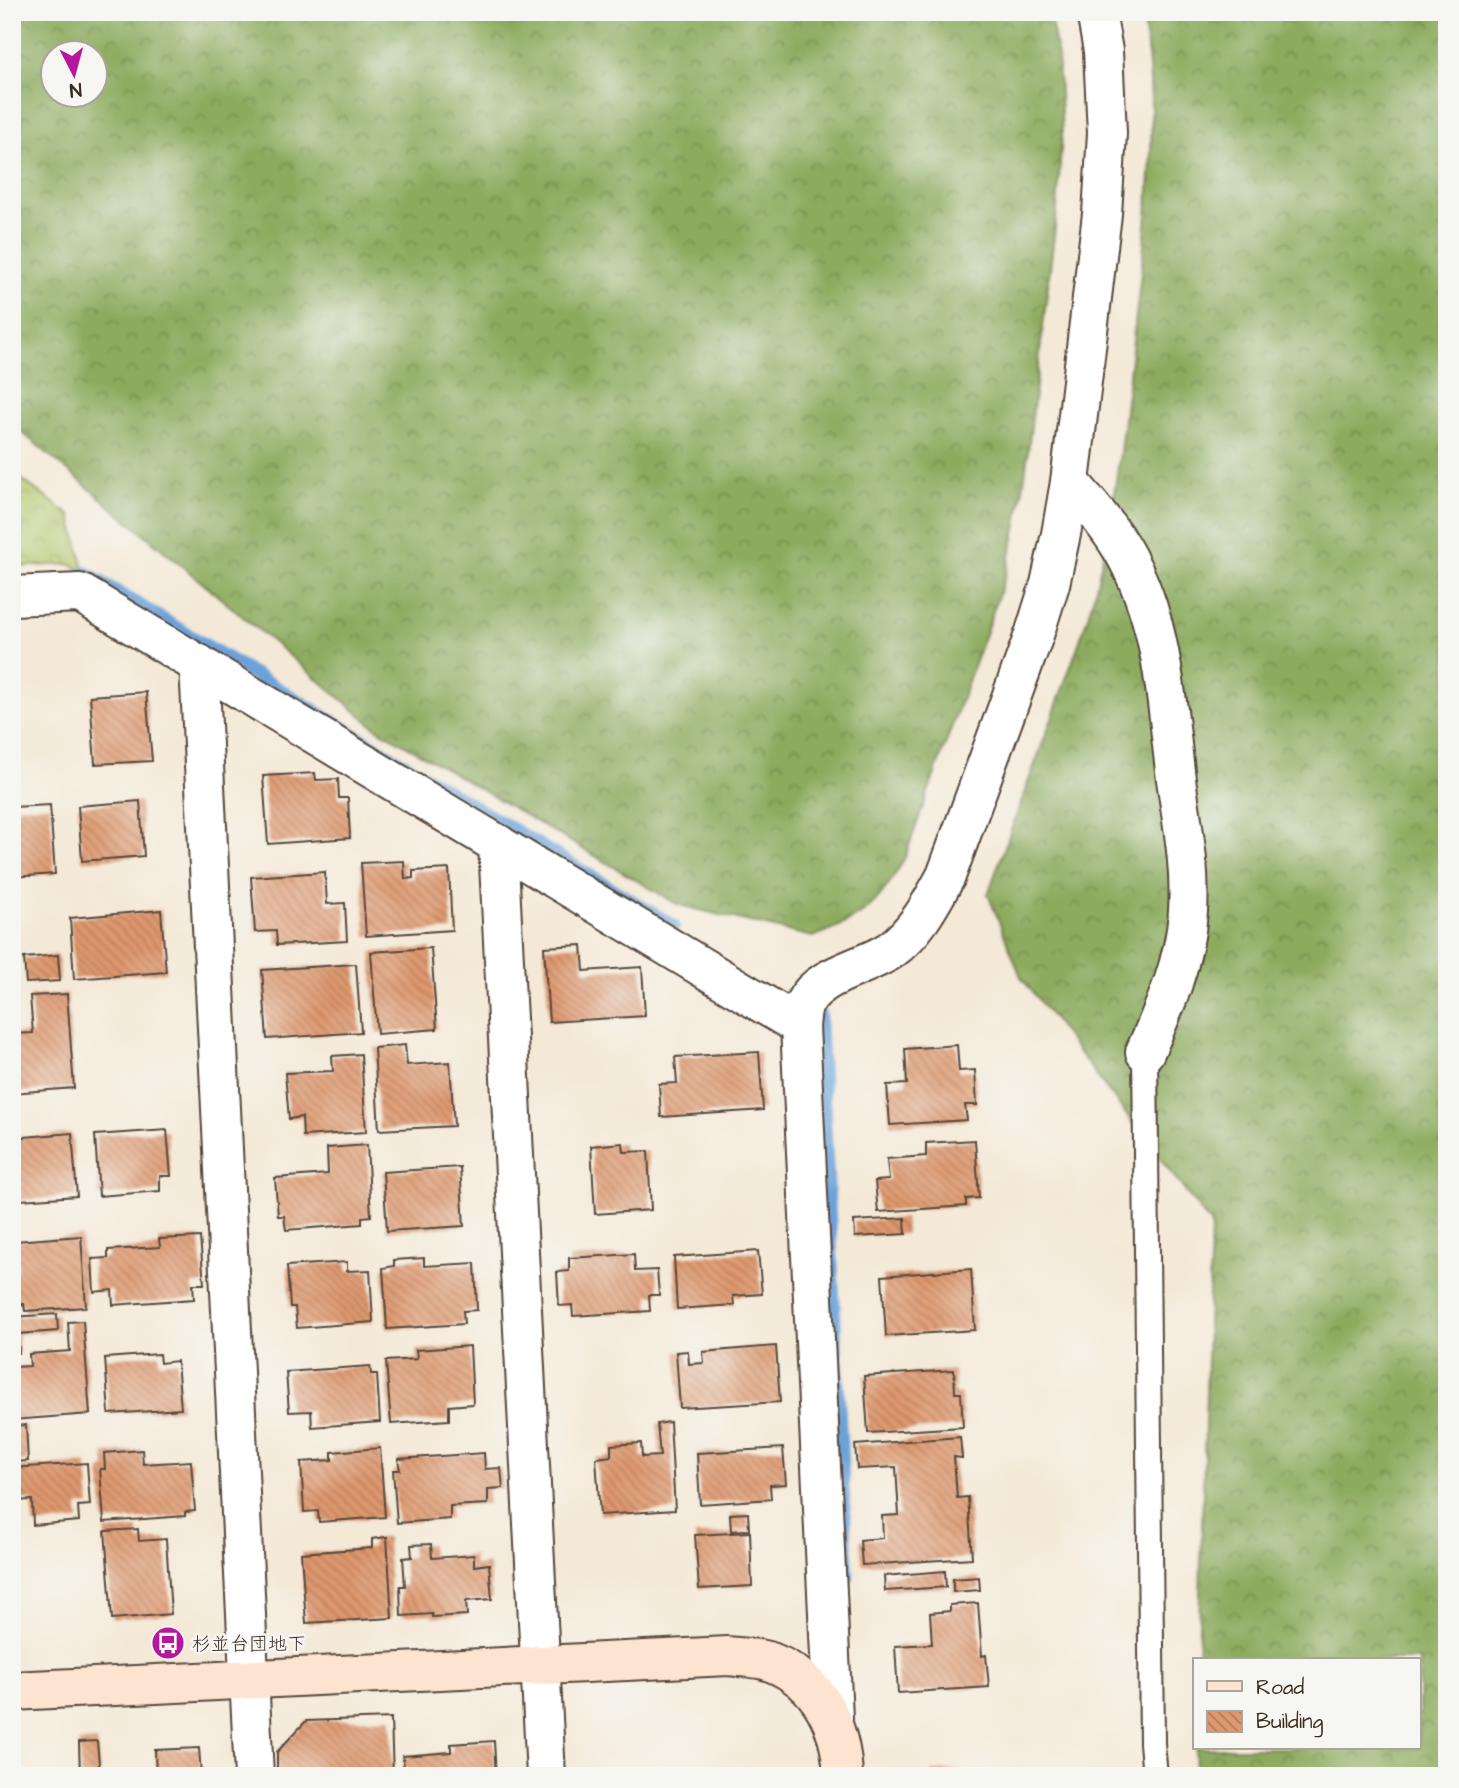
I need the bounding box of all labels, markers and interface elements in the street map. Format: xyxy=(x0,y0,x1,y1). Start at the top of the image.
north arrow xyxy=(38,38,108,108)
text: N xyxy=(68,75,83,103)
bus stop icon: 杉並台団地下 xyxy=(149,1624,187,1662)
place label: 杉並台団地下 xyxy=(192,1631,306,1658)
legend xyxy=(1193,1658,1420,1750)
text: Road xyxy=(1256,1673,1304,1702)
text: Building xyxy=(1256,1707,1324,1738)

